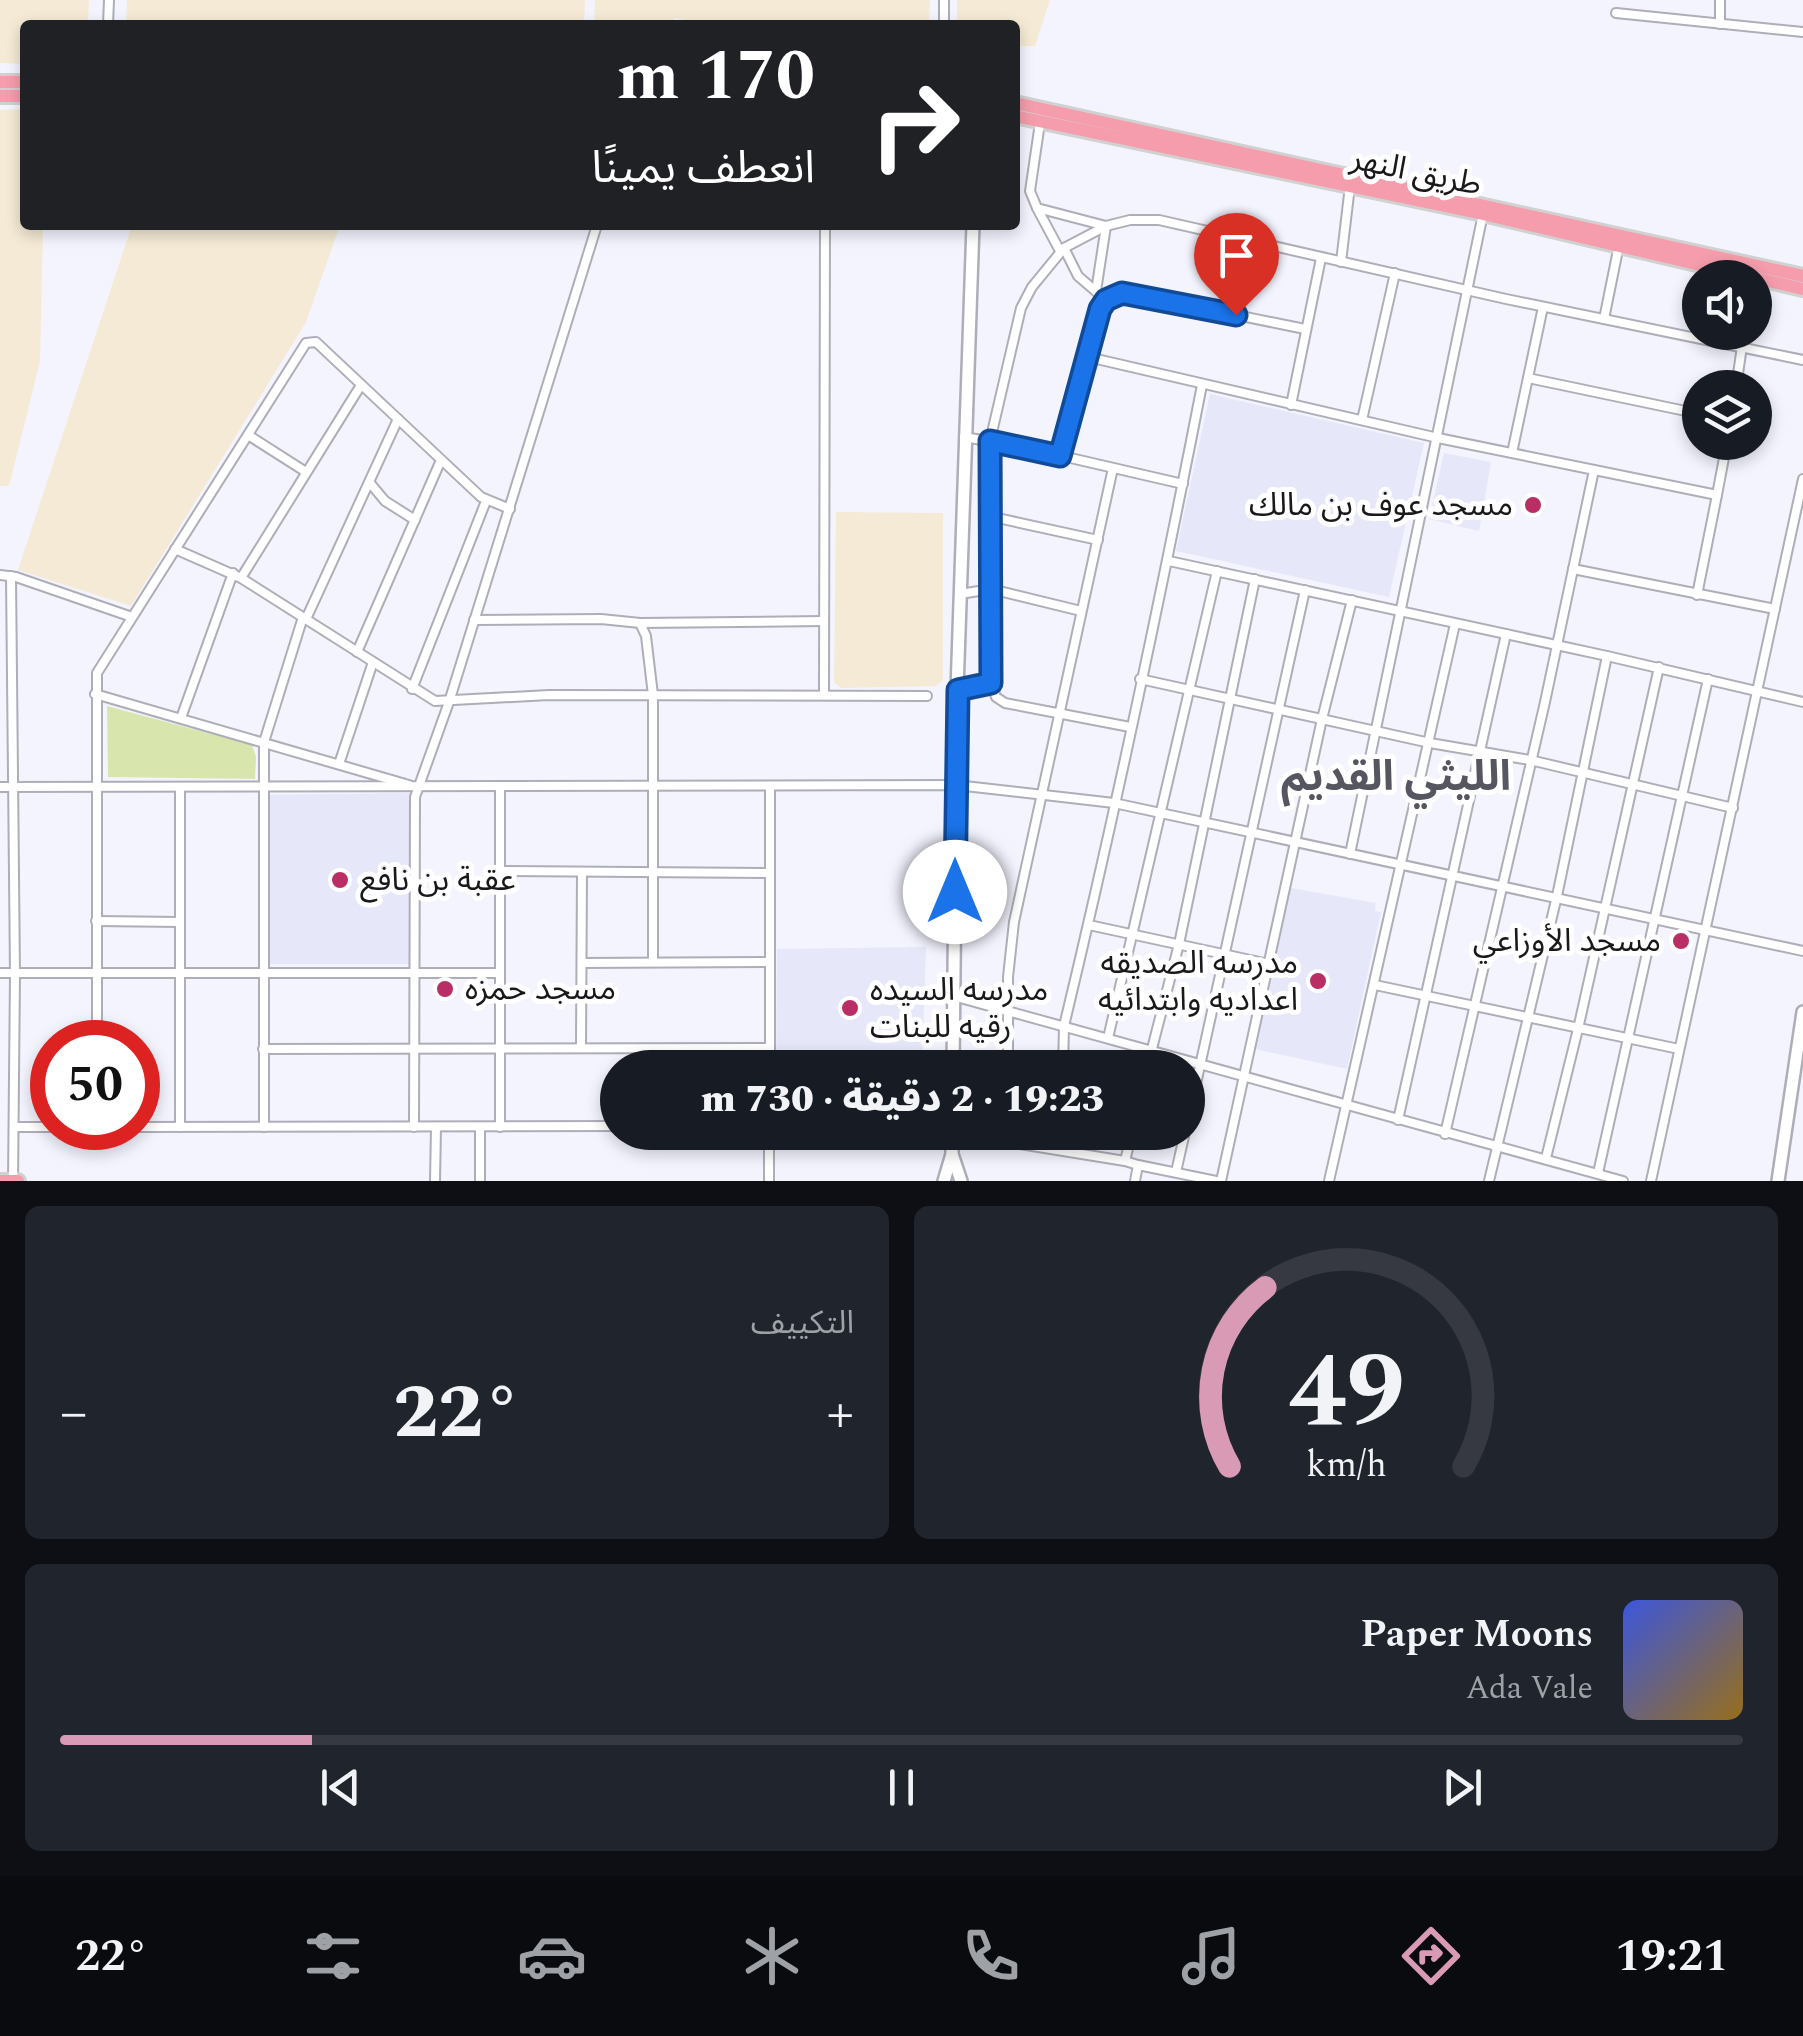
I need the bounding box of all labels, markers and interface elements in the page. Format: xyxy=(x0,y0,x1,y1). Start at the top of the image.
text: 170 m xyxy=(617,24,815,130)
icon: right xyxy=(850,60,980,190)
text: انعطف يمينًا xyxy=(591,134,815,203)
street label: طريق النهر xyxy=(1345,134,1486,210)
pin xyxy=(1194,213,1279,316)
icon: arrive xyxy=(1209,228,1264,283)
map controls xyxy=(1682,260,1772,460)
button: sound xyxy=(1682,260,1772,350)
button: layers xyxy=(1682,370,1772,460)
place label: مسجد عوف بن مالك xyxy=(1249,481,1513,530)
marker: مسجد عوف بن مالك xyxy=(1522,494,1544,516)
district label: الليثي القديم xyxy=(1281,746,1511,809)
position arrow xyxy=(903,840,1007,944)
place label: عقبة بن نافع xyxy=(360,856,516,905)
marker: عقبة بن نافع xyxy=(329,869,351,891)
place label: مسجد الأوزاعي xyxy=(1473,917,1661,966)
marker: مسجد الأوزاعي xyxy=(1670,930,1692,952)
place label: مدرسه الصديقه اعداديه وابتدائيه xyxy=(1098,939,1298,1025)
place label: مسجد حمزه xyxy=(465,965,616,1014)
place label: مدرسه السيده رقيه للبنات xyxy=(870,966,1048,1052)
marker: مدرسه الصديقه اعداديه وابتدائيه xyxy=(1307,970,1329,992)
marker: مسجد حمزه xyxy=(434,978,456,1000)
marker: مدرسه السيده رقيه للبنات xyxy=(839,997,861,1019)
speed limit sign: 50 xyxy=(30,1020,160,1150)
text: 19:23 · 2 دقيقة · 730 m xyxy=(701,1071,1104,1129)
text: التكييف xyxy=(751,1299,854,1348)
text: 49 xyxy=(1288,1314,1404,1472)
text: 22° xyxy=(393,1357,521,1471)
text: − xyxy=(60,1372,88,1455)
text: + xyxy=(826,1372,854,1455)
text: km/h xyxy=(1306,1438,1386,1493)
text: Paper Moons xyxy=(1361,1606,1593,1664)
text: Ada Vale xyxy=(1466,1664,1593,1713)
icon: previous xyxy=(313,1760,368,1815)
icon: pause xyxy=(874,1760,929,1815)
icon: next xyxy=(1435,1760,1490,1815)
icon: filters xyxy=(298,1921,368,1991)
icon: car xyxy=(517,1921,587,1991)
icon: climate xyxy=(737,1921,807,1991)
icon: phone xyxy=(956,1921,1026,1991)
icon: music xyxy=(1176,1921,1246,1991)
icon: directions xyxy=(1396,1921,1466,1991)
text: 22° xyxy=(75,1922,148,1991)
text: 19:21 xyxy=(1615,1922,1728,1991)

